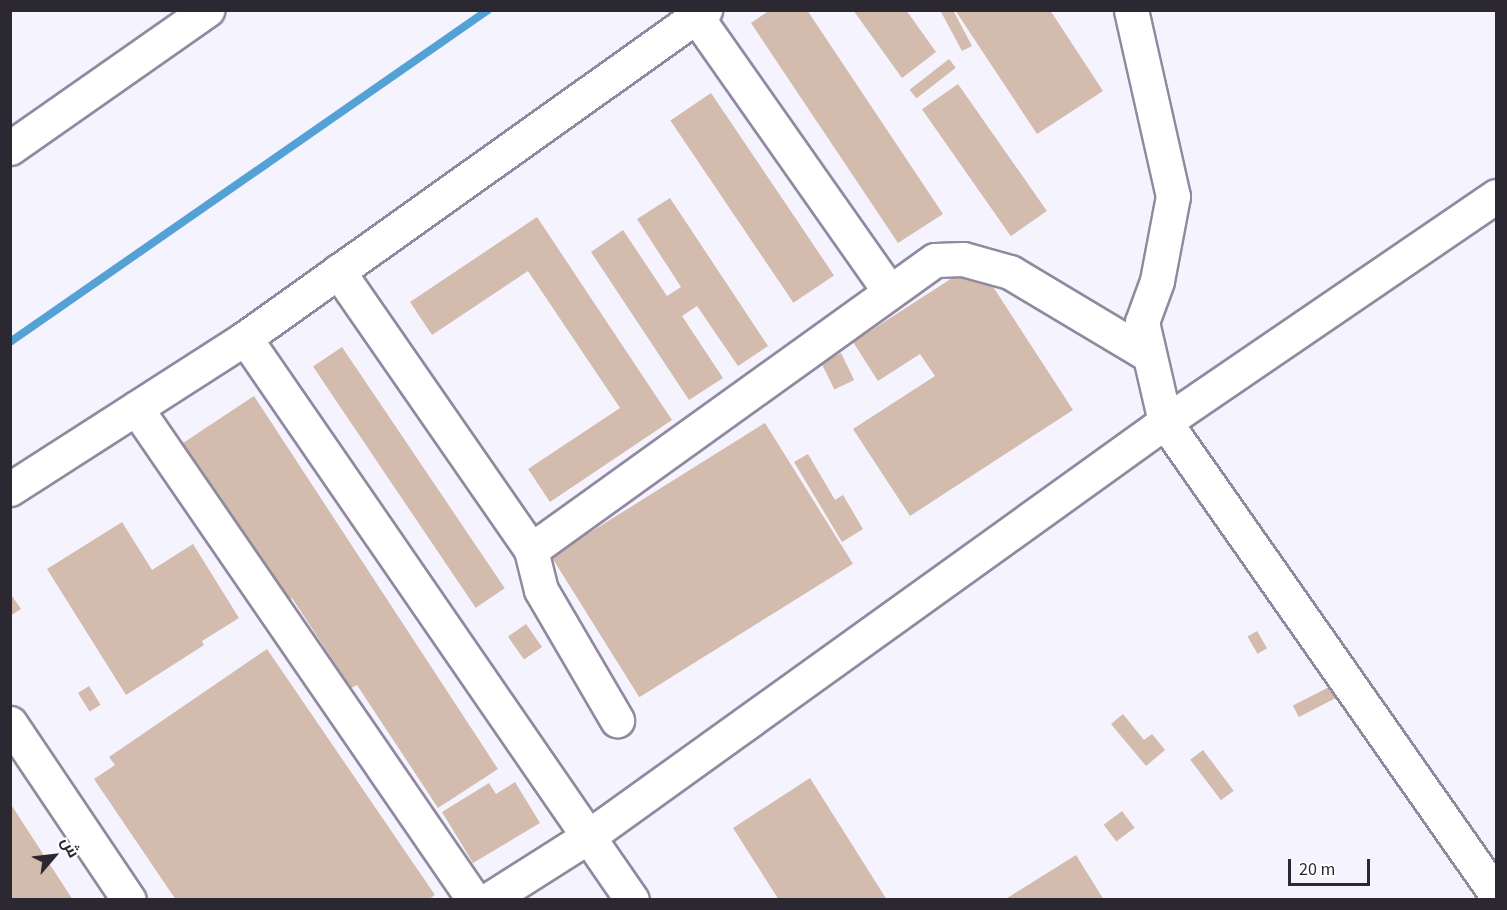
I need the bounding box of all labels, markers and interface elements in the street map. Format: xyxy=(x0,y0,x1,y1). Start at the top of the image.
north arrow xyxy=(24,826,84,886)
text: ش xyxy=(55,833,84,862)
scale bar xyxy=(1291,847,1374,885)
text: 20 m xyxy=(1299,857,1335,882)

